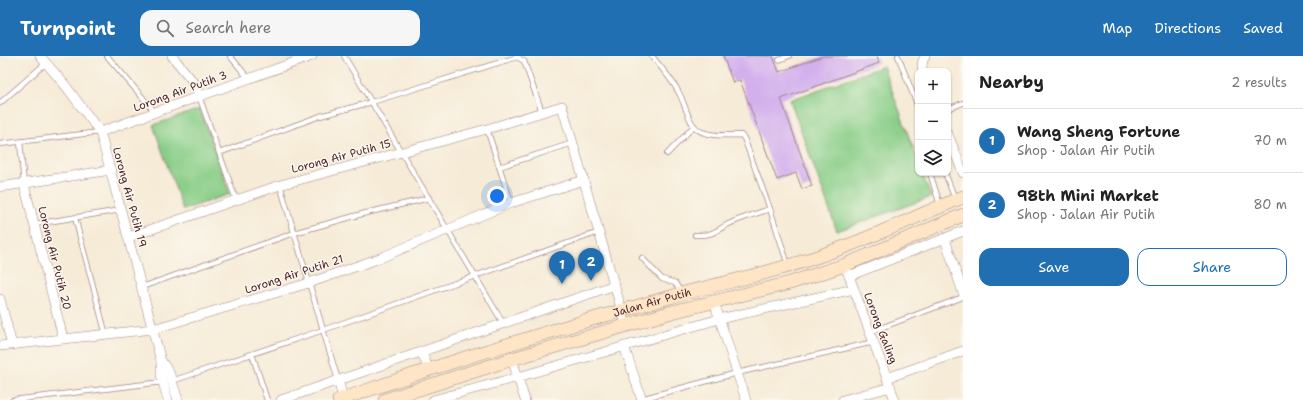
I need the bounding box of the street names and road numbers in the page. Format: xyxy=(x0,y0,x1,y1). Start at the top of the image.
street label: Lorong Air Putih 3 xyxy=(131,68,229,115)
street label: Lorong Air Putih 15 xyxy=(290,136,393,177)
street label: Lorong Air Putih 19 xyxy=(109,145,150,249)
street label: Lorong Air Putih 20 xyxy=(34,205,75,311)
street label: Lorong Air Putih 21 xyxy=(243,251,345,298)
street label: Jalan Air Putih xyxy=(611,285,693,321)
street label: Lorong Galing xyxy=(860,290,901,366)

